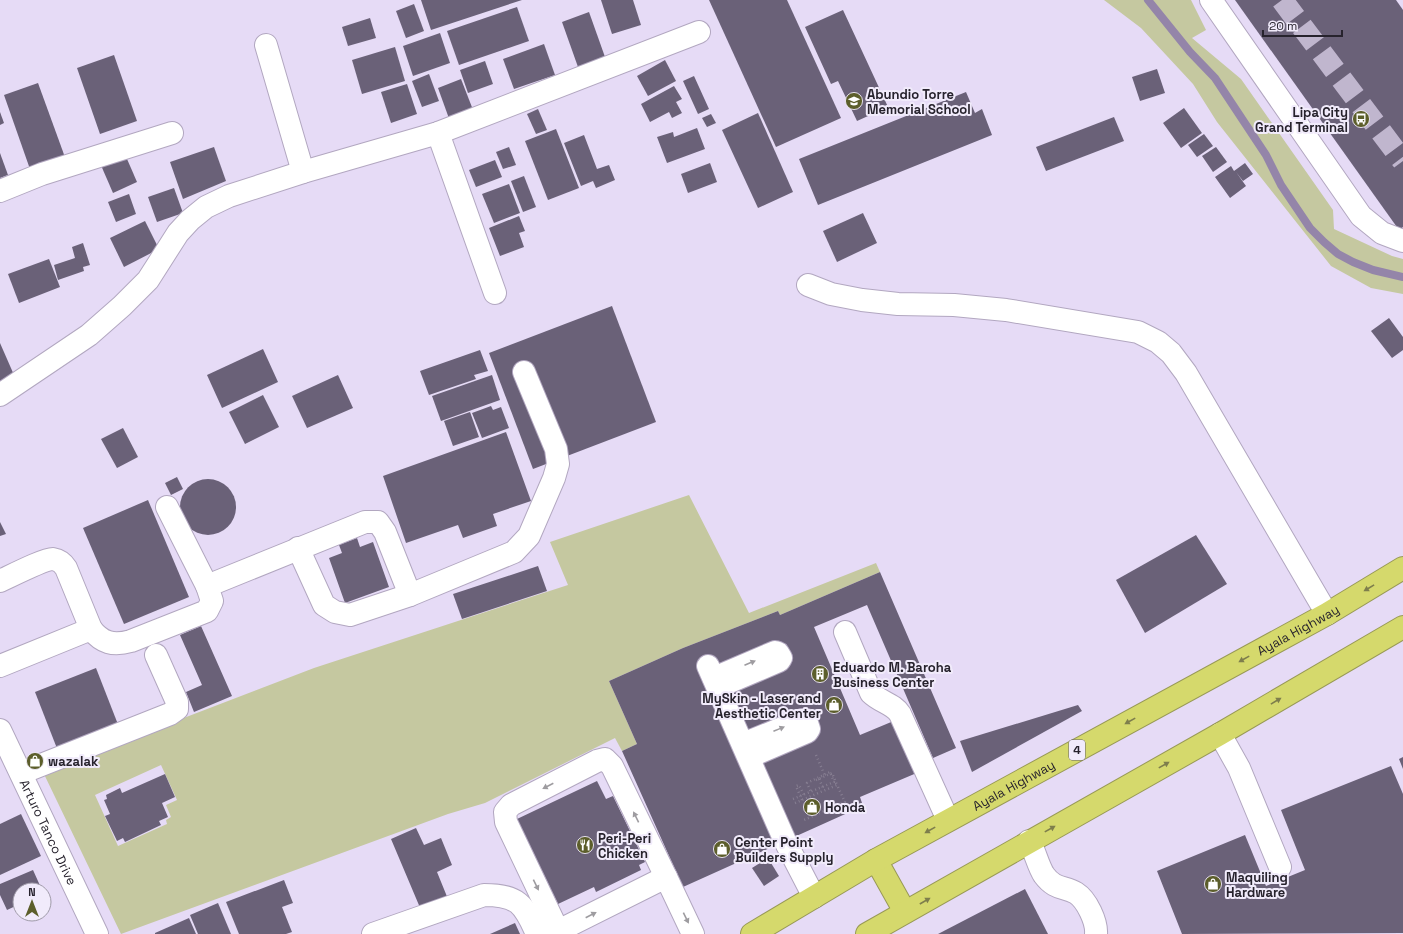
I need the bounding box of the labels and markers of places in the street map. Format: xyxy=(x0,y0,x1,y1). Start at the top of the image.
place label: Abundio Torre Memorial School xyxy=(867,86,971,118)
school or university icon: Abundio Torre Memorial School xyxy=(844,91,864,111)
place label: Lipa City Grand Terminal xyxy=(1255,104,1348,136)
bus stop icon: Lipa City Grand Terminal xyxy=(1351,109,1371,129)
place label: Eduardo M. Baroha Business Center xyxy=(833,659,952,691)
building icon: Eduardo M. Baroha Business Center xyxy=(810,664,830,684)
place label: MySkin - Laser and Aesthetic Center xyxy=(702,690,821,722)
shop icon: MySkin - Laser and Aesthetic Center xyxy=(824,695,844,715)
shop icon: wazalak xyxy=(25,751,45,771)
place label: wazalak xyxy=(48,753,99,770)
shop icon: Honda xyxy=(802,797,822,817)
place label: Honda xyxy=(825,799,866,816)
place label: Peri-Peri Chicken xyxy=(598,830,651,862)
place label: Center Point Builders Supply xyxy=(735,834,833,866)
restaurant icon: Peri-Peri Chicken xyxy=(575,835,595,855)
shop icon: Center Point Builders Supply xyxy=(712,839,732,859)
place label: Maquiling Hardware xyxy=(1226,869,1288,901)
shop icon: Maquiling Hardware xyxy=(1203,874,1223,894)

